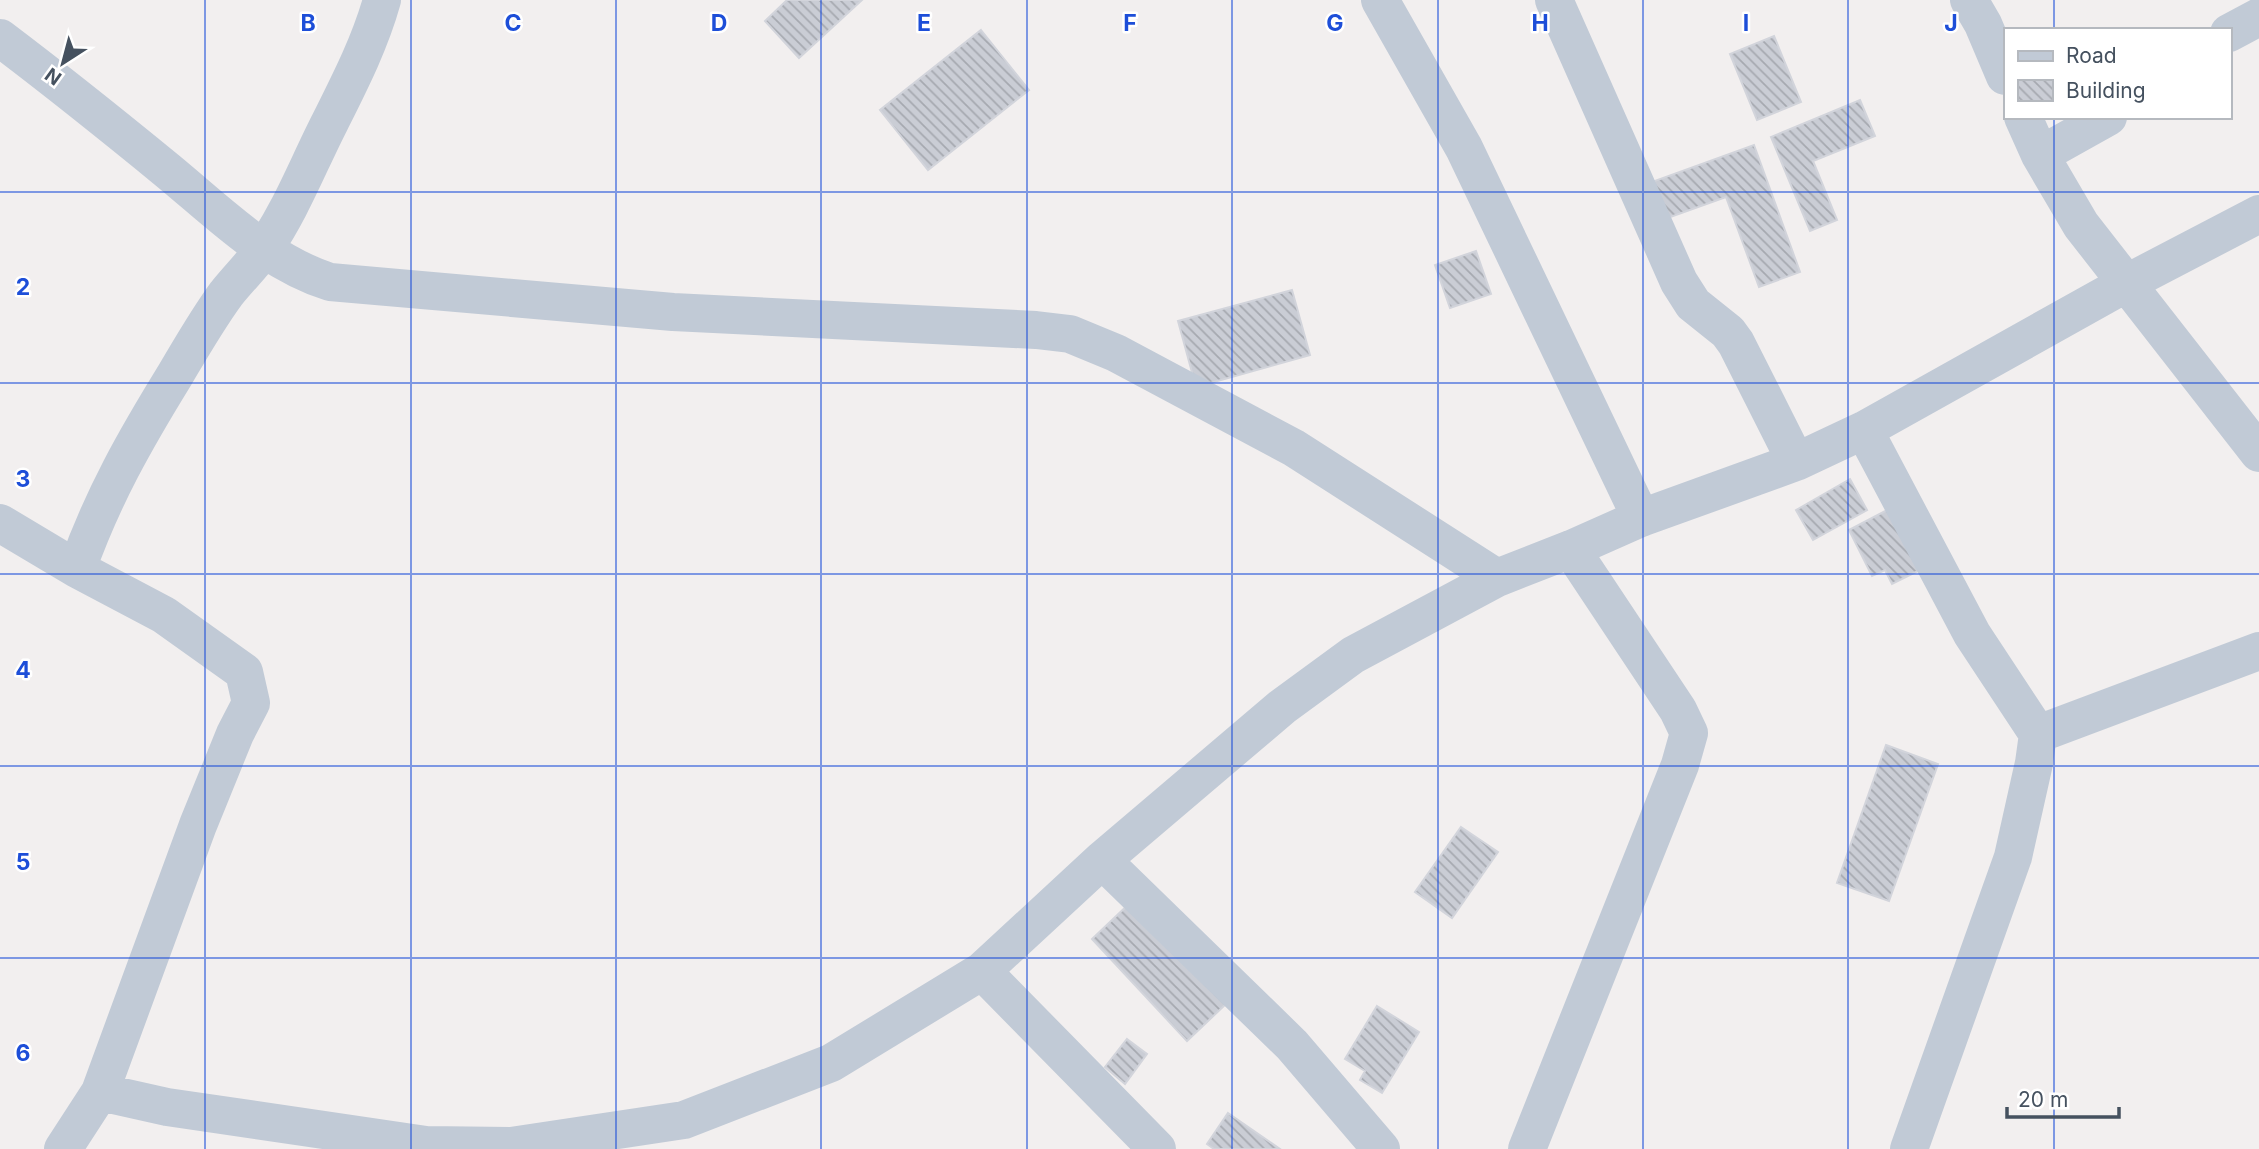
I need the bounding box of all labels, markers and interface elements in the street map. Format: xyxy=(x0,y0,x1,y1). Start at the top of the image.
text: B xyxy=(300,9,316,37)
text: C xyxy=(504,9,522,37)
text: D xyxy=(711,9,727,37)
text: E xyxy=(917,9,931,37)
text: F xyxy=(1123,9,1137,37)
text: G xyxy=(1326,9,1344,37)
text: H xyxy=(1531,9,1549,37)
text: I xyxy=(1743,9,1749,37)
text: J xyxy=(1944,9,1958,37)
north arrow xyxy=(28,28,98,98)
legend xyxy=(2004,28,2231,119)
text: Road xyxy=(2066,43,2117,68)
text: N xyxy=(41,63,66,90)
text: Building xyxy=(2066,78,2146,103)
text: 2 xyxy=(16,273,30,301)
text: 3 xyxy=(16,465,30,493)
text: 4 xyxy=(15,656,31,684)
text: 5 xyxy=(16,848,30,876)
text: 6 xyxy=(16,1039,30,1067)
scale bar xyxy=(2007,1076,2119,1120)
text: 20 m xyxy=(2018,1087,2068,1112)

